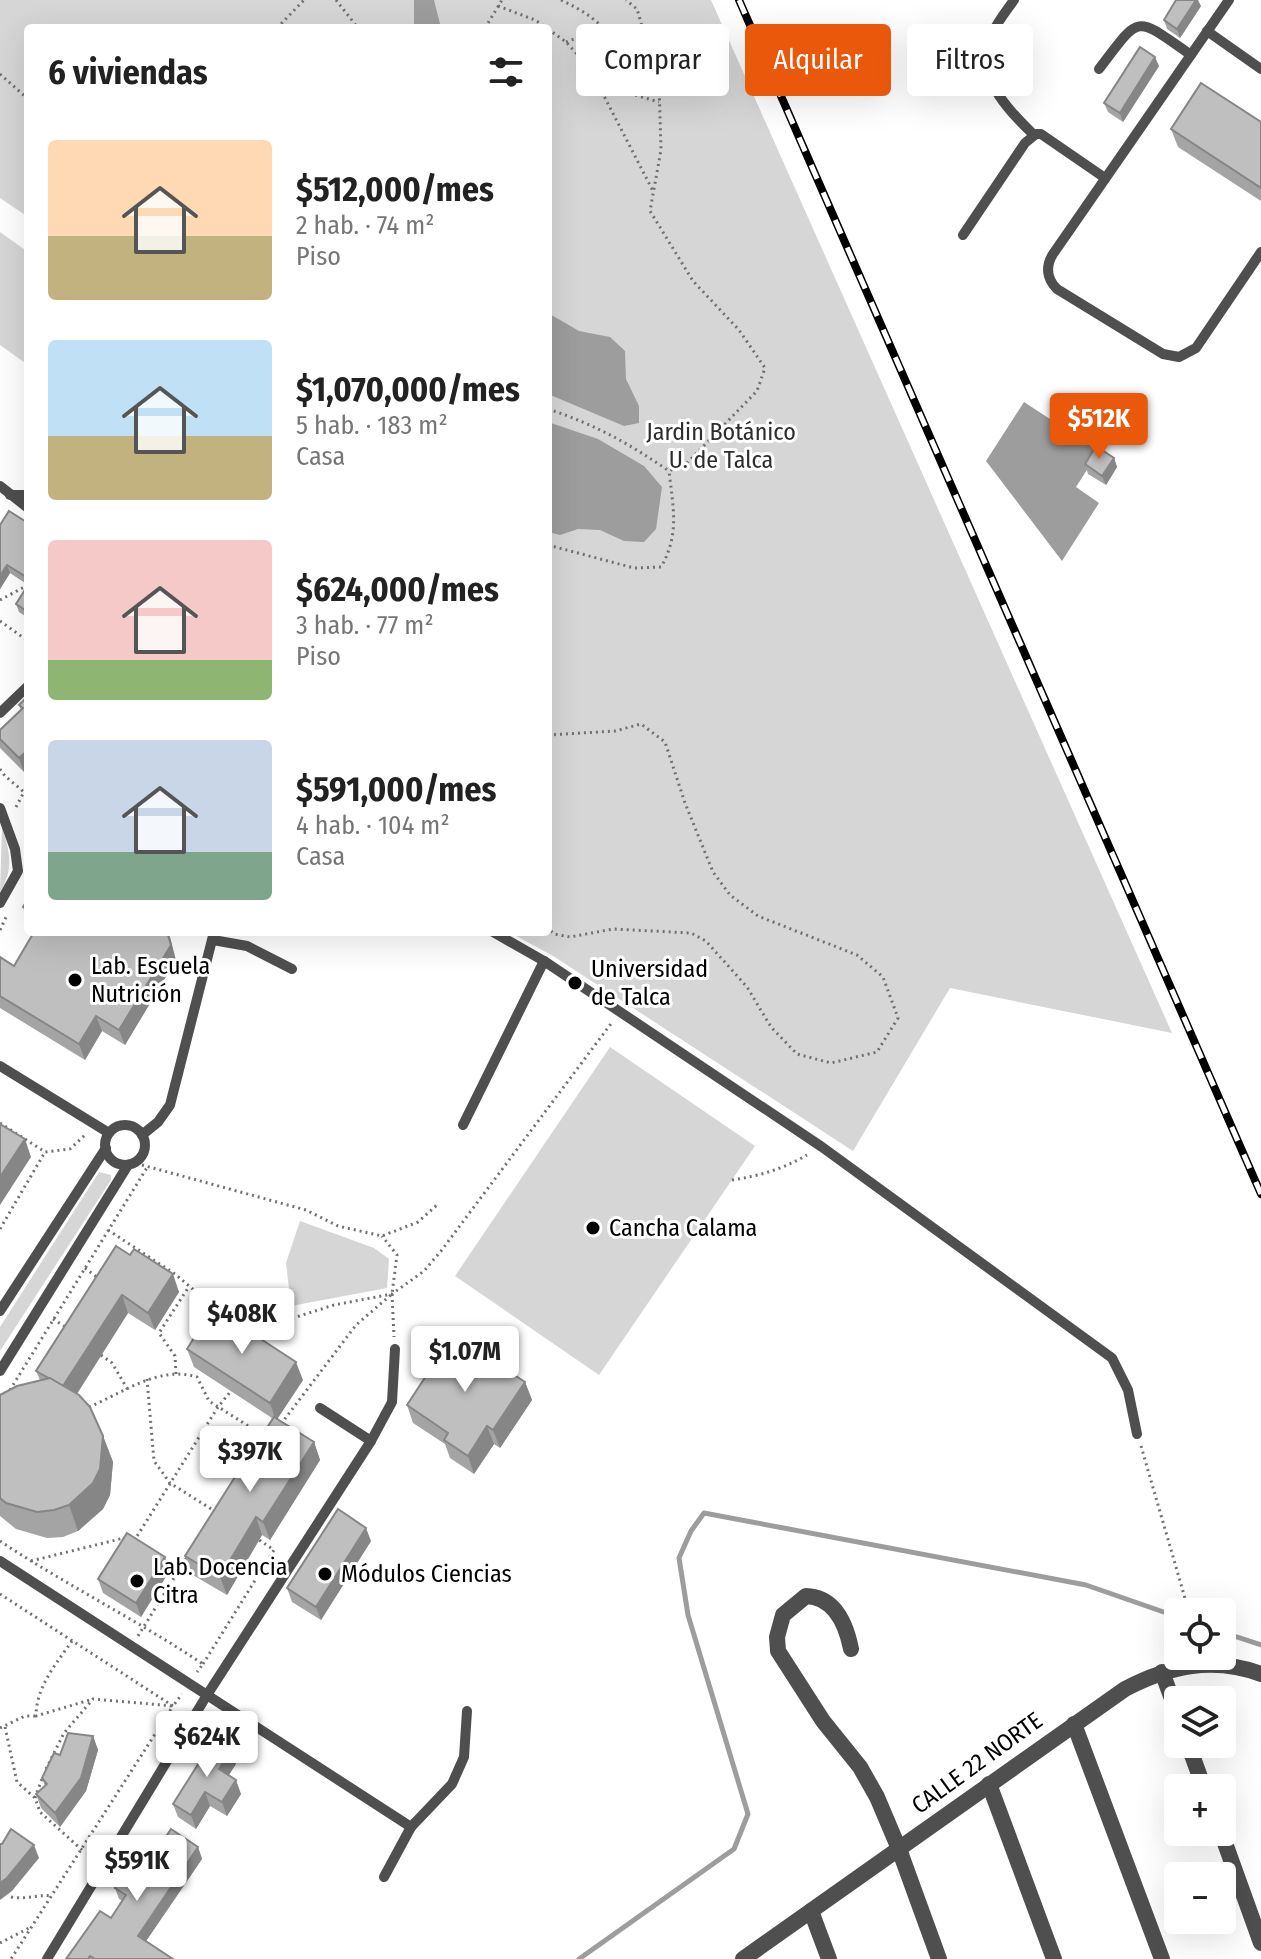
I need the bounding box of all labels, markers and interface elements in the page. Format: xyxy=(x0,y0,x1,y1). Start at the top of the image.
chip: Comprar xyxy=(576,24,729,96)
chip: Alquilar xyxy=(745,24,891,96)
chip: Filtros xyxy=(907,24,1033,96)
icon: filters xyxy=(484,50,528,94)
text: 6 viviendas xyxy=(48,52,208,93)
text: $512,000/mes xyxy=(296,169,494,210)
icon: home xyxy=(112,172,208,268)
text: 2 hab. · 74 m² xyxy=(296,210,434,241)
text: Piso xyxy=(296,241,341,272)
text: $1,070,000/mes xyxy=(296,369,520,410)
icon: home xyxy=(112,372,208,468)
pin: $512K xyxy=(1043,393,1155,461)
text: $512K xyxy=(1068,403,1130,434)
text: 5 hab. · 183 m² xyxy=(296,410,448,441)
park label: Jardin Botánico U. de Talca xyxy=(646,418,796,474)
text: Casa xyxy=(296,441,345,472)
text: $624,000/mes xyxy=(296,569,499,610)
icon: home xyxy=(112,572,208,668)
text: 3 hab. · 77 m² xyxy=(296,610,434,641)
text: Piso xyxy=(296,641,341,672)
text: $591,000/mes xyxy=(296,769,496,810)
icon: home xyxy=(112,772,208,868)
text: 4 hab. · 104 m² xyxy=(296,810,450,841)
text: Casa xyxy=(296,841,345,872)
place label: Lab. Escuela Nutrición xyxy=(91,952,210,1008)
place label: Universidad de Talca xyxy=(591,955,708,1011)
marker: Lab. Escuela Nutrición xyxy=(66,971,84,989)
marker: Universidad de Talca xyxy=(566,974,584,992)
place label: Cancha Calama xyxy=(609,1214,757,1242)
marker: Cancha Calama xyxy=(584,1219,602,1237)
pin: $408K xyxy=(186,1288,298,1356)
text: $408K xyxy=(207,1298,277,1329)
pin: $1.07M xyxy=(400,1326,530,1394)
text: $1.07M xyxy=(429,1336,501,1367)
pin: $397K xyxy=(194,1426,306,1494)
text: $397K xyxy=(218,1436,282,1467)
place label: Lab. Docencia Citra xyxy=(153,1553,287,1609)
place label: Módulos Ciencias xyxy=(341,1560,512,1588)
marker: Módulos Ciencias xyxy=(316,1565,334,1583)
marker: Lab. Docencia Citra xyxy=(128,1572,146,1590)
map controls xyxy=(1164,1598,1236,1934)
button: locate xyxy=(1164,1598,1236,1670)
button: layers xyxy=(1164,1686,1236,1758)
street label: CALLE 22 NORTE xyxy=(906,1706,1048,1820)
pin: $624K xyxy=(151,1711,263,1779)
text: $624K xyxy=(174,1721,240,1752)
button: + xyxy=(1164,1774,1236,1846)
pin: $591K xyxy=(81,1835,193,1903)
text: $591K xyxy=(105,1845,169,1876)
button: − xyxy=(1164,1862,1236,1934)

